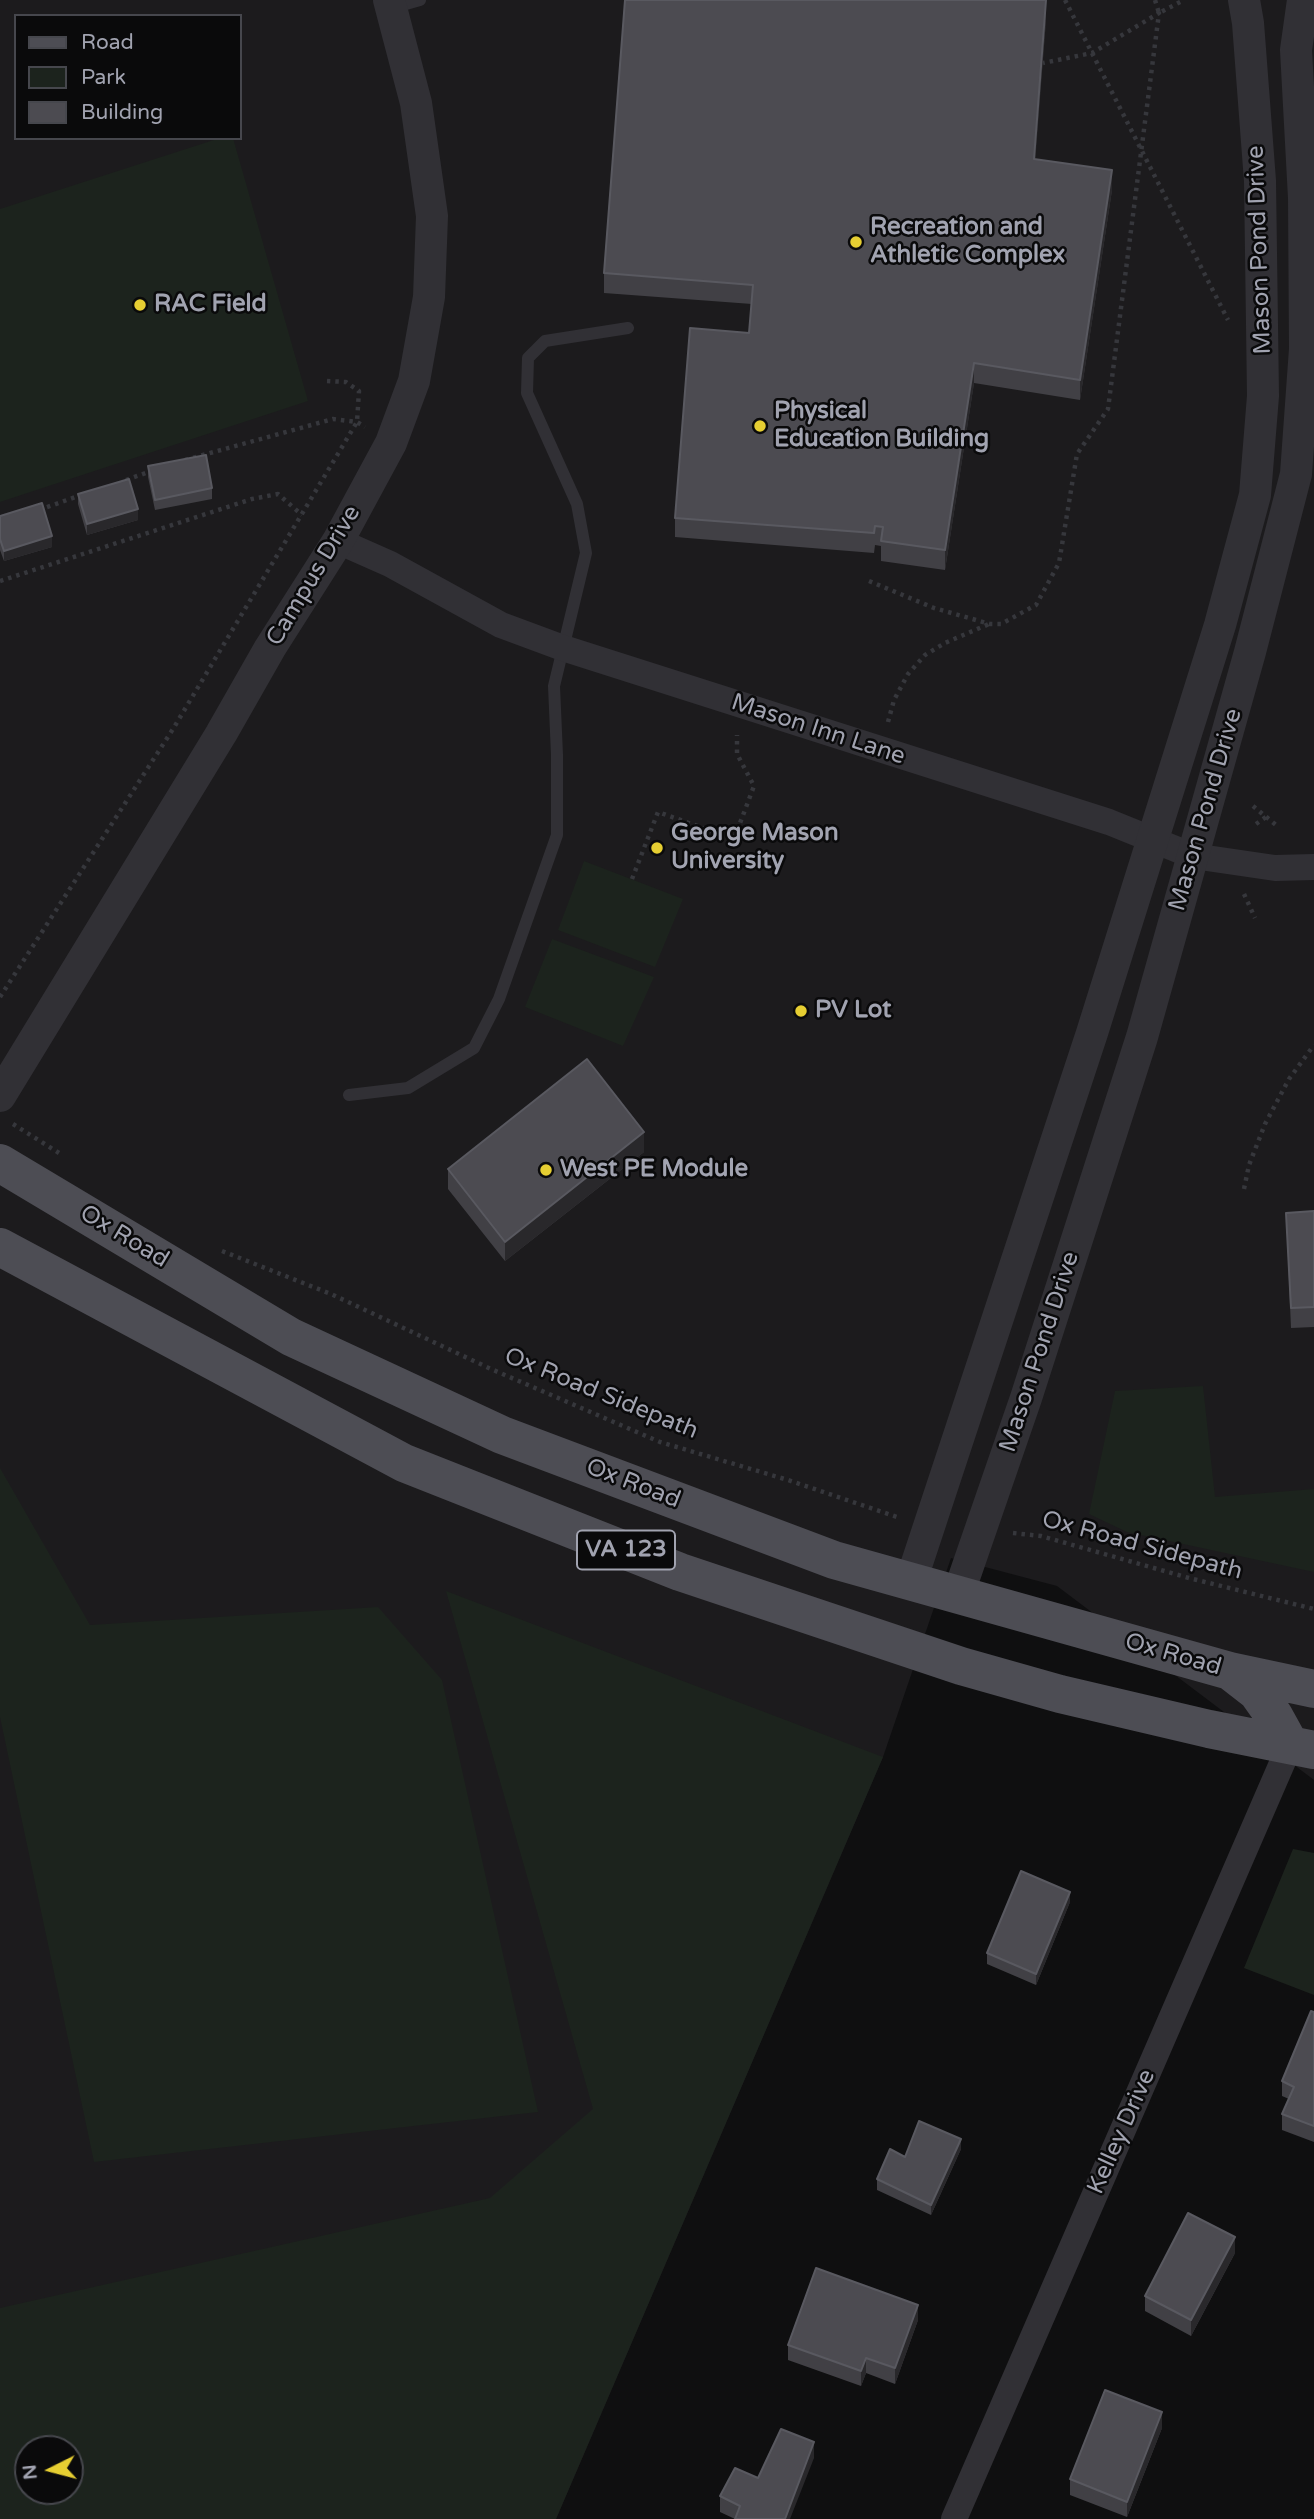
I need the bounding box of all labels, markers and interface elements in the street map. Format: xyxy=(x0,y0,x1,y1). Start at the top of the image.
legend xyxy=(14,14,242,140)
text: Road xyxy=(81,30,134,55)
text: Park xyxy=(81,65,126,90)
text: Building xyxy=(81,100,163,125)
street label: Mason Pond Drive xyxy=(1242,145,1278,355)
place label: Recreation and Athletic Complex xyxy=(870,214,1065,270)
marker: Recreation and Athletic Complex xyxy=(848,234,864,250)
place label: RAC Field xyxy=(154,291,267,319)
marker: RAC Field xyxy=(132,297,148,313)
place label: Physical Education Building xyxy=(774,398,989,454)
marker: Physical Education Building xyxy=(752,418,768,434)
street label: Campus Drive xyxy=(261,501,367,651)
street label: Mason Inn Lane xyxy=(727,688,909,772)
street label: Mason Pond Drive xyxy=(1163,706,1249,914)
place label: George Mason University xyxy=(671,820,839,876)
marker: George Mason University xyxy=(649,840,665,856)
place label: PV Lot xyxy=(815,997,892,1025)
marker: PV Lot xyxy=(793,1003,809,1019)
place label: West PE Module xyxy=(560,1156,748,1184)
marker: West PE Module xyxy=(538,1162,554,1178)
street label: Ox Road xyxy=(74,1199,174,1275)
street label: Mason Pond Drive xyxy=(994,1248,1086,1456)
street label: Ox Road Sidepath xyxy=(500,1342,702,1446)
street label: Ox Road xyxy=(582,1453,684,1515)
street label: Ox Road Sidepath xyxy=(1039,1505,1245,1587)
road number: VA 123 xyxy=(577,1530,675,1569)
street label: Ox Road xyxy=(1122,1628,1224,1682)
street label: Kelley Drive xyxy=(1082,2065,1162,2199)
north arrow xyxy=(14,2435,84,2505)
text: N xyxy=(18,2463,42,2481)

